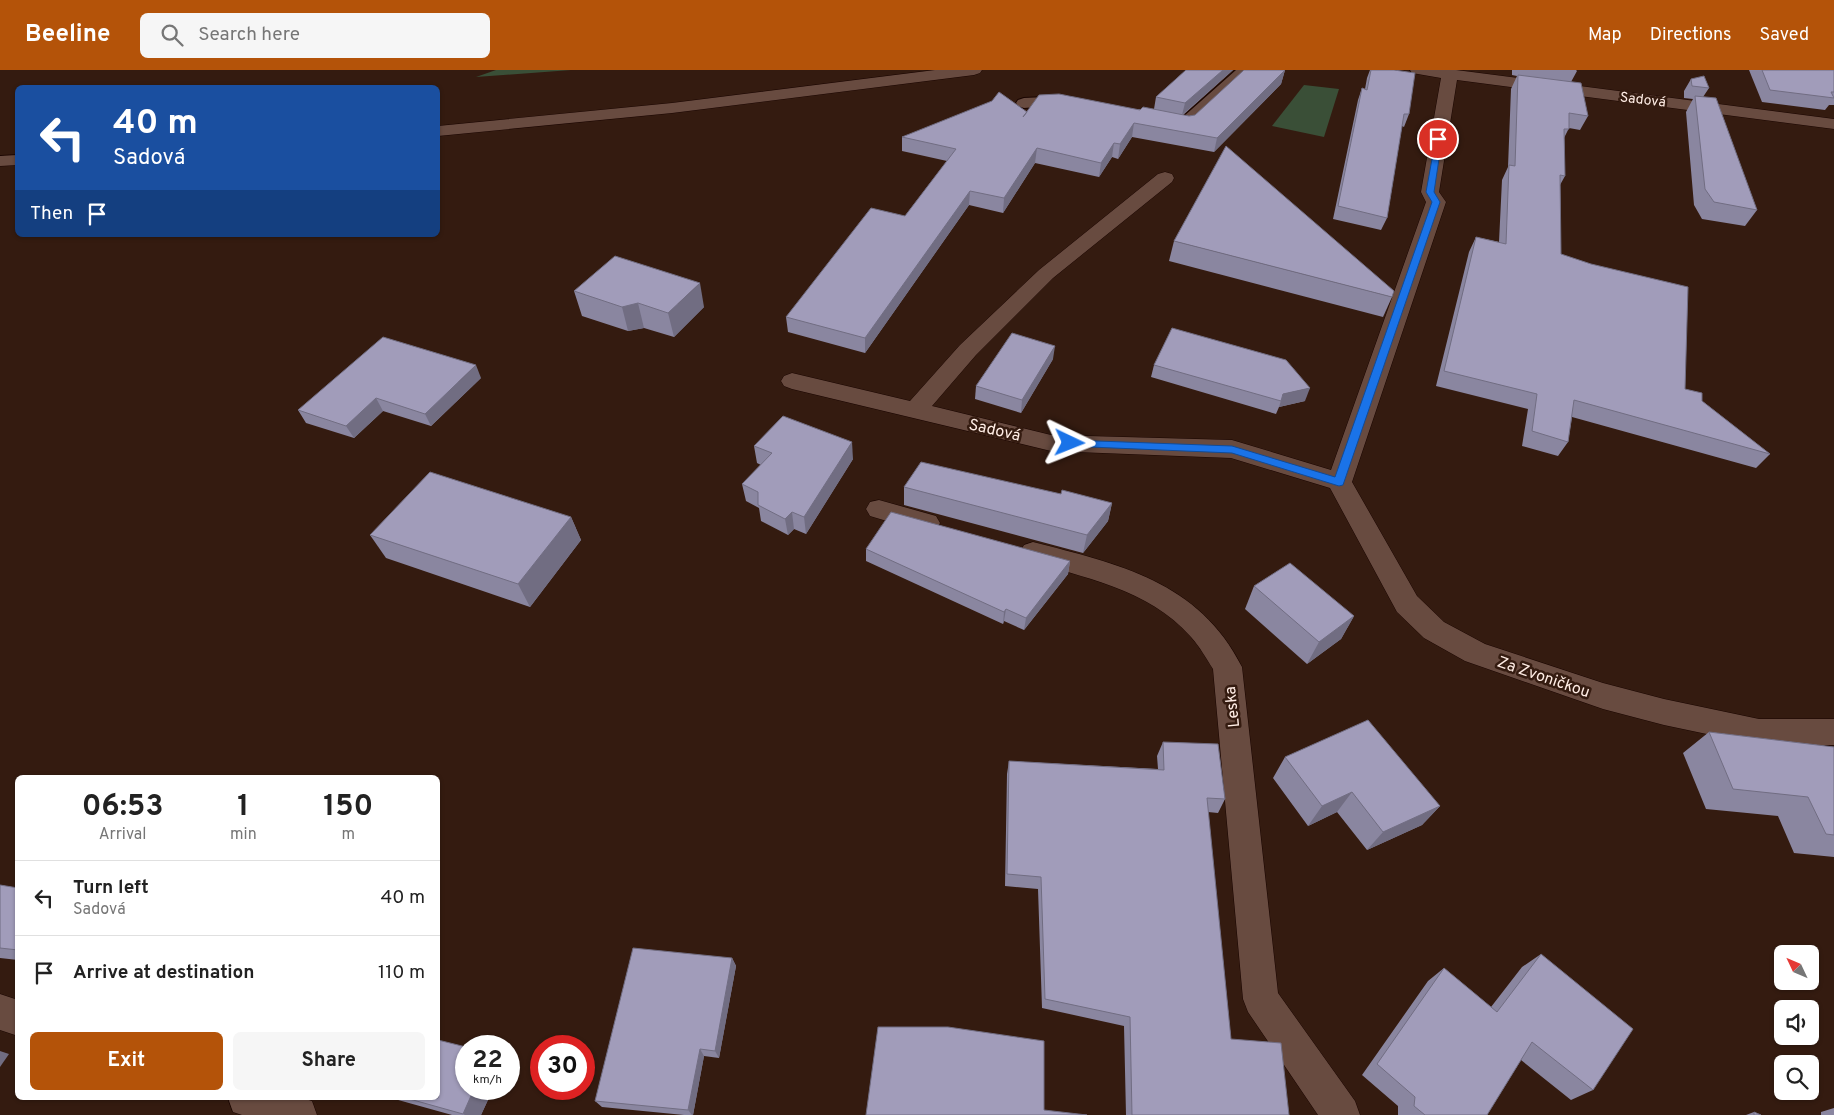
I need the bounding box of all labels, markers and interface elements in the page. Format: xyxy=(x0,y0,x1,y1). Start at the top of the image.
search box xyxy=(140,13,490,58)
text: Beeline xyxy=(25,20,110,50)
icon: search xyxy=(158,21,186,49)
text: Search here xyxy=(198,23,300,47)
text: Map xyxy=(1588,24,1622,47)
text: Directions xyxy=(1650,24,1732,47)
text: Saved xyxy=(1760,24,1809,47)
street label: Sadová xyxy=(1619,89,1667,112)
text: 40 m xyxy=(113,102,198,146)
icon: left xyxy=(30,105,95,170)
pin xyxy=(1417,118,1459,160)
icon: arrive xyxy=(1424,125,1452,153)
text: Sadová xyxy=(113,145,185,172)
icon: arrive xyxy=(83,200,111,228)
text: Then xyxy=(30,202,73,226)
street label: Sadová xyxy=(967,415,1022,447)
position arrow xyxy=(1043,416,1095,468)
street label: Za Zvoničkou xyxy=(1494,653,1592,703)
street label: Leska xyxy=(1221,685,1245,728)
text: 06:53 xyxy=(82,789,163,826)
text: 1 xyxy=(237,789,249,826)
text: 150 xyxy=(323,789,373,826)
text: Arrival xyxy=(99,825,146,845)
text: min xyxy=(230,825,257,845)
text: m xyxy=(342,825,355,845)
text: Turn left xyxy=(73,876,149,900)
icon: left xyxy=(30,884,58,912)
text: 40 m xyxy=(380,886,425,910)
text: Sadová xyxy=(73,900,126,920)
north arrow xyxy=(1774,945,1819,990)
map controls xyxy=(1774,945,1819,1100)
icon: arrive xyxy=(30,959,58,987)
text: Arrive at destination xyxy=(73,961,254,985)
text: 110 m xyxy=(378,961,425,985)
button: sound xyxy=(1774,1000,1819,1045)
button: Exit xyxy=(30,1032,223,1090)
button: Share xyxy=(233,1032,425,1090)
speed limit sign: 30 xyxy=(530,1035,595,1100)
text: 22 xyxy=(472,1045,503,1077)
button: search xyxy=(1774,1055,1819,1100)
text: km/h xyxy=(473,1072,502,1088)

